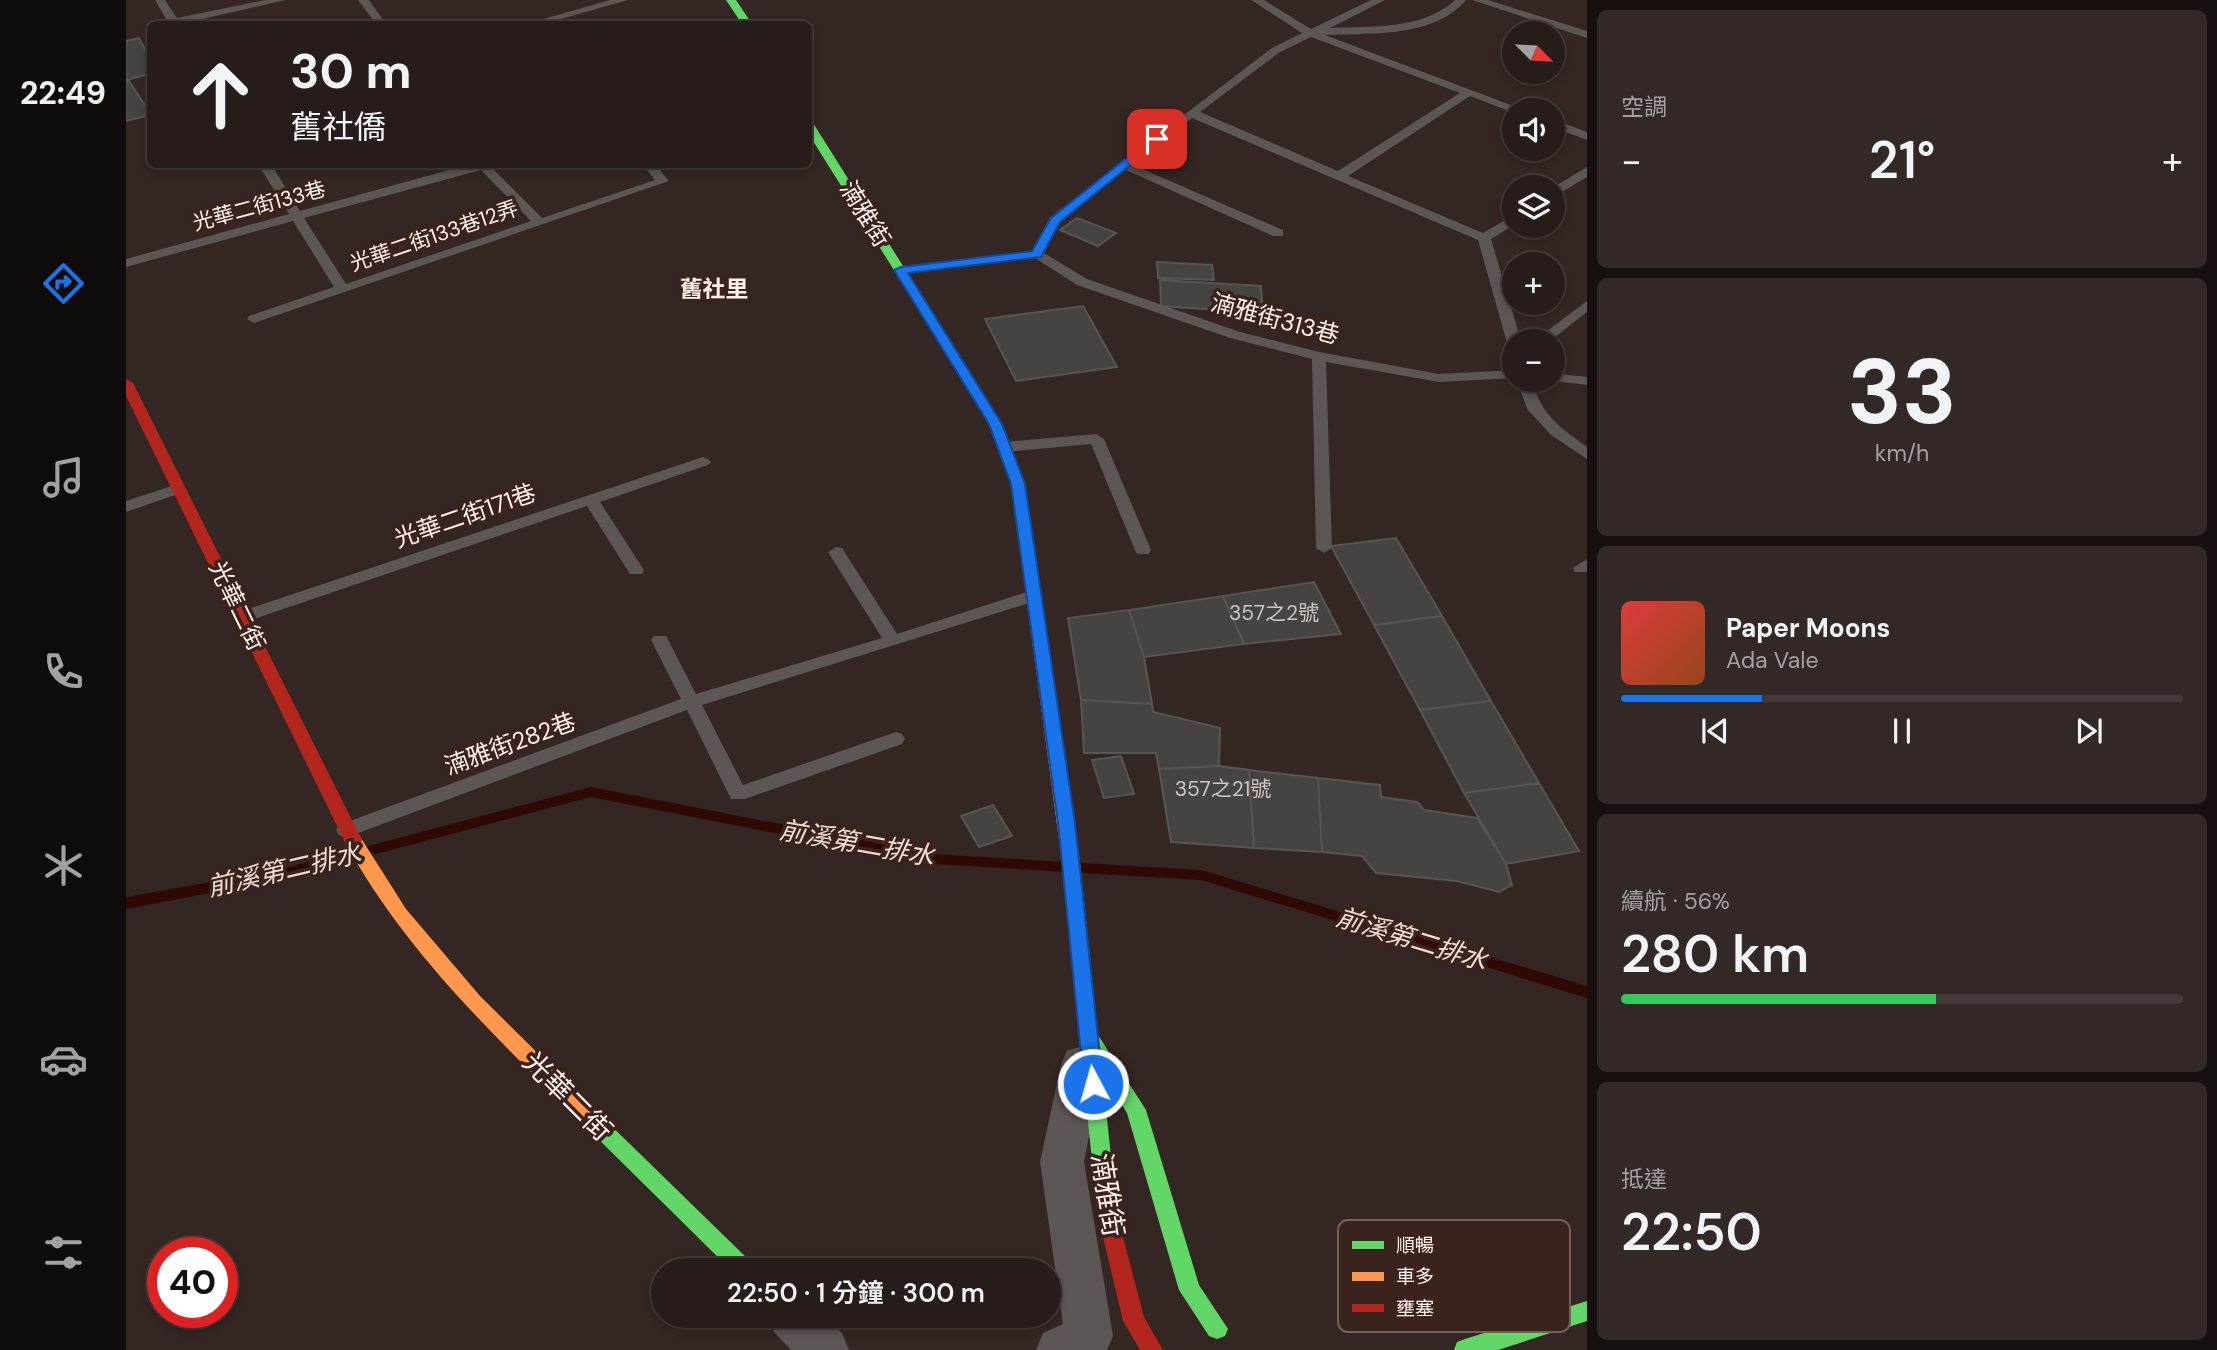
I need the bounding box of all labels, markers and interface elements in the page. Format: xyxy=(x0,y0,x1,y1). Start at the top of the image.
north arrow xyxy=(1502,21,1564,84)
map controls xyxy=(1502,21,1565,392)
text: 30 m xyxy=(290,39,412,103)
icon: ahead xyxy=(175,49,266,140)
text: 22:49 xyxy=(20,72,106,114)
text: 空調 xyxy=(1621,92,1667,122)
button: sound xyxy=(1502,98,1565,161)
text: 舊社僑 xyxy=(290,106,386,148)
pin xyxy=(1127,109,1187,169)
icon: arrive xyxy=(1138,120,1176,158)
text: 21° xyxy=(1869,126,1935,194)
text: − xyxy=(1621,136,1642,186)
text: + xyxy=(2162,136,2183,186)
street label: 光華二街133巷 xyxy=(190,175,328,237)
street label: 湳雅街 xyxy=(833,175,898,252)
button: layers xyxy=(1502,175,1565,238)
street label: 光華二街133巷12弄 xyxy=(346,194,522,278)
button: + xyxy=(1502,252,1565,315)
icon: directions xyxy=(39,259,88,308)
district label: 舊社里 xyxy=(680,274,749,304)
street label: 湳雅街313巷 xyxy=(1208,287,1343,351)
button: − xyxy=(1502,329,1565,392)
text: 33 xyxy=(1847,333,1957,451)
text: km/h xyxy=(1875,438,1929,468)
icon: music xyxy=(39,453,88,502)
street label: 光華二街171巷 xyxy=(390,477,540,554)
street label: 光華二街 xyxy=(202,556,272,656)
house number: 357之2號 xyxy=(1229,599,1319,627)
text: Paper Moons xyxy=(1726,611,1890,645)
text: Ada Vale xyxy=(1726,645,1819,675)
icon: phone xyxy=(39,647,88,696)
street label: 湳雅街282巷 xyxy=(440,705,580,782)
icon: previous xyxy=(1696,712,1734,750)
icon: pause xyxy=(1883,712,1921,750)
icon: next xyxy=(2070,712,2108,750)
house number: 357之21號 xyxy=(1175,775,1271,803)
water label: 前溪第二排水 xyxy=(777,813,938,873)
water label: 前溪第二排水 xyxy=(204,836,365,904)
icon: climate xyxy=(39,841,88,890)
text: 續航 · 56% xyxy=(1621,886,1730,916)
water label: 前溪第二排水 xyxy=(1332,900,1493,978)
text: 280 km xyxy=(1621,920,1809,988)
icon: car xyxy=(39,1035,88,1084)
street label: 光華二街 xyxy=(515,1044,620,1149)
position arrow xyxy=(1056,1047,1130,1121)
street label: 湳雅街 xyxy=(1083,1151,1132,1239)
text: 抵達 xyxy=(1621,1164,1667,1194)
text: 22:50 xyxy=(1621,1198,1762,1266)
legend xyxy=(1338,1220,1570,1332)
icon: filters xyxy=(39,1228,88,1277)
text: 順暢 xyxy=(1396,1233,1434,1258)
speed limit sign: 40 xyxy=(147,1237,238,1328)
text: 車多 xyxy=(1396,1264,1434,1289)
text: 22:50 · 1 分鐘 · 300 m xyxy=(727,1276,985,1310)
text: 壅塞 xyxy=(1396,1296,1434,1321)

